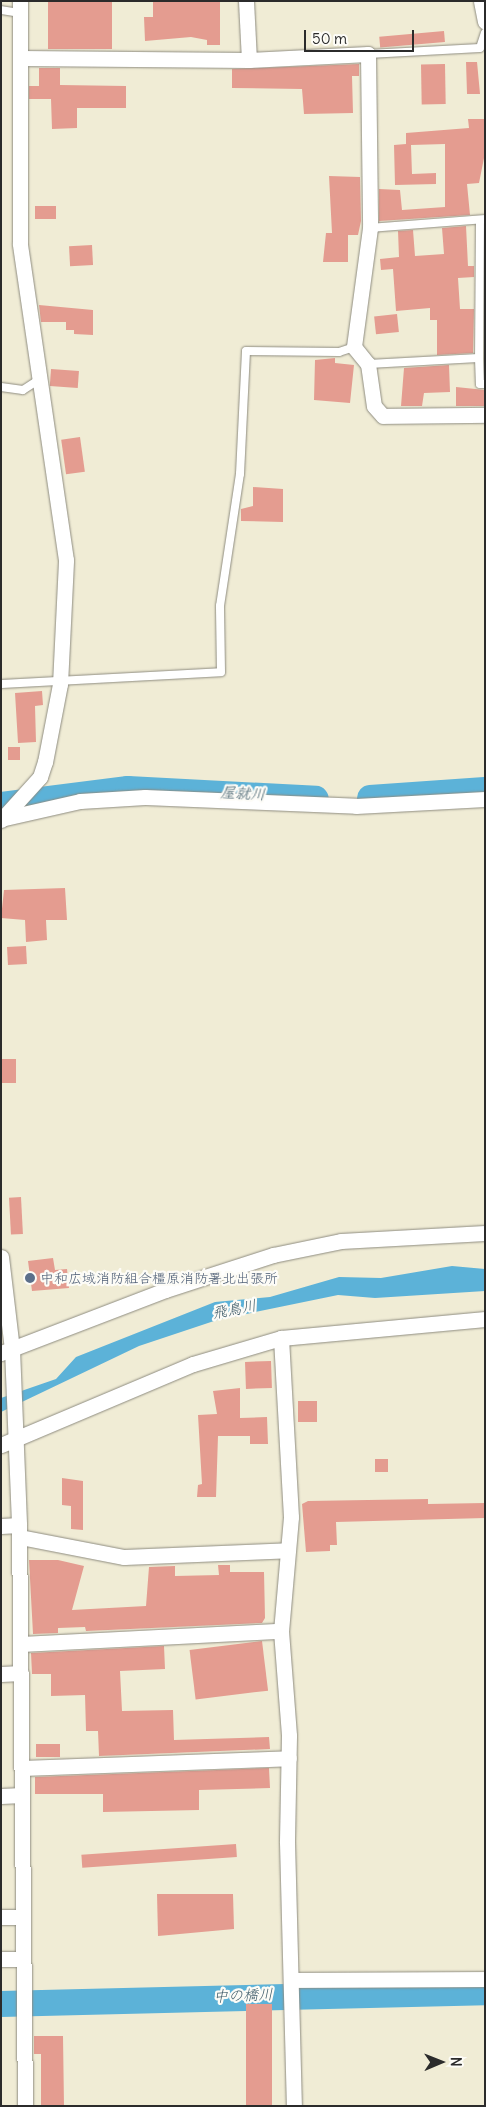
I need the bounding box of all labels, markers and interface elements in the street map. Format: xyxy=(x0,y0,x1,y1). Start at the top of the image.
scale bar xyxy=(306,20,416,52)
text: 50 m xyxy=(312,29,347,48)
water label: 屋就川 xyxy=(220,783,266,803)
place label: 中和広域消防組合橿原消防署北出張所 xyxy=(40,1270,278,1286)
marker: 中和広域消防組合橿原消防署北出張所 xyxy=(24,1272,36,1284)
water label: 飛鳥川 xyxy=(210,1296,258,1322)
water label: 中の橋川 xyxy=(213,1985,273,2005)
north arrow xyxy=(416,2037,466,2087)
text: N xyxy=(447,2057,465,2067)

